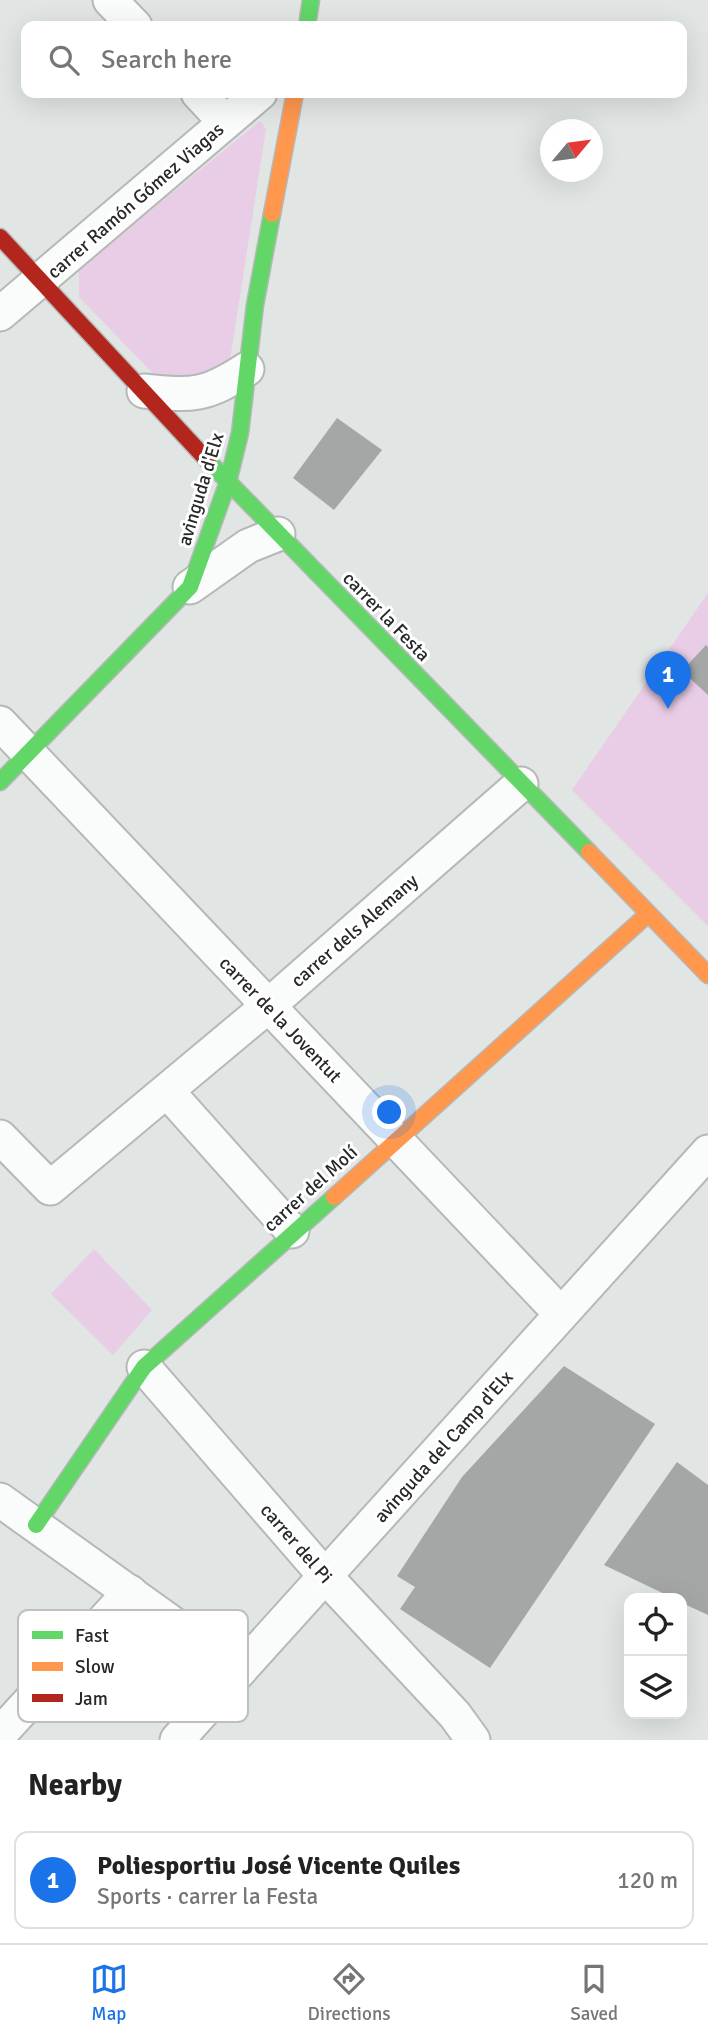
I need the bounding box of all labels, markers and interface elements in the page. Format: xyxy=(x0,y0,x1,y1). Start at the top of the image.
search box xyxy=(21,21,687,98)
icon: search xyxy=(45,41,83,79)
text: Search here xyxy=(101,44,232,76)
street label: carrer Ramón Gómez Viagas xyxy=(42,117,229,284)
north arrow xyxy=(540,119,603,182)
street label: avinguda d'Elx xyxy=(172,430,230,549)
street label: carrer la Festa xyxy=(337,567,435,667)
pin: 1 xyxy=(645,651,691,709)
street label: carrer dels Alemany xyxy=(286,869,423,992)
street label: carrer de la Joventut xyxy=(214,952,347,1088)
your location xyxy=(372,1095,406,1129)
street label: carrer del Molí xyxy=(259,1140,363,1237)
street label: avinguda del Camp d'Elx xyxy=(369,1365,519,1528)
street label: carrer del Pi xyxy=(255,1499,338,1589)
map controls xyxy=(624,1593,687,1719)
button: locate xyxy=(624,1593,687,1656)
legend xyxy=(18,1610,248,1722)
text: Fast xyxy=(75,1624,109,1648)
text: Slow xyxy=(75,1655,115,1679)
button: layers xyxy=(624,1656,687,1719)
text: Jam xyxy=(75,1687,108,1711)
text: Nearby xyxy=(28,1767,122,1804)
text: Poliesportiu José Vicente Quiles xyxy=(97,1850,460,1882)
text: 1 xyxy=(47,1866,59,1895)
text: 120 m xyxy=(617,1866,678,1895)
text: Sports · carrer la Festa xyxy=(97,1882,318,1911)
tab: Map xyxy=(90,1960,128,2026)
tab: Directions xyxy=(308,1960,391,2026)
tab: Saved xyxy=(570,1960,618,2026)

